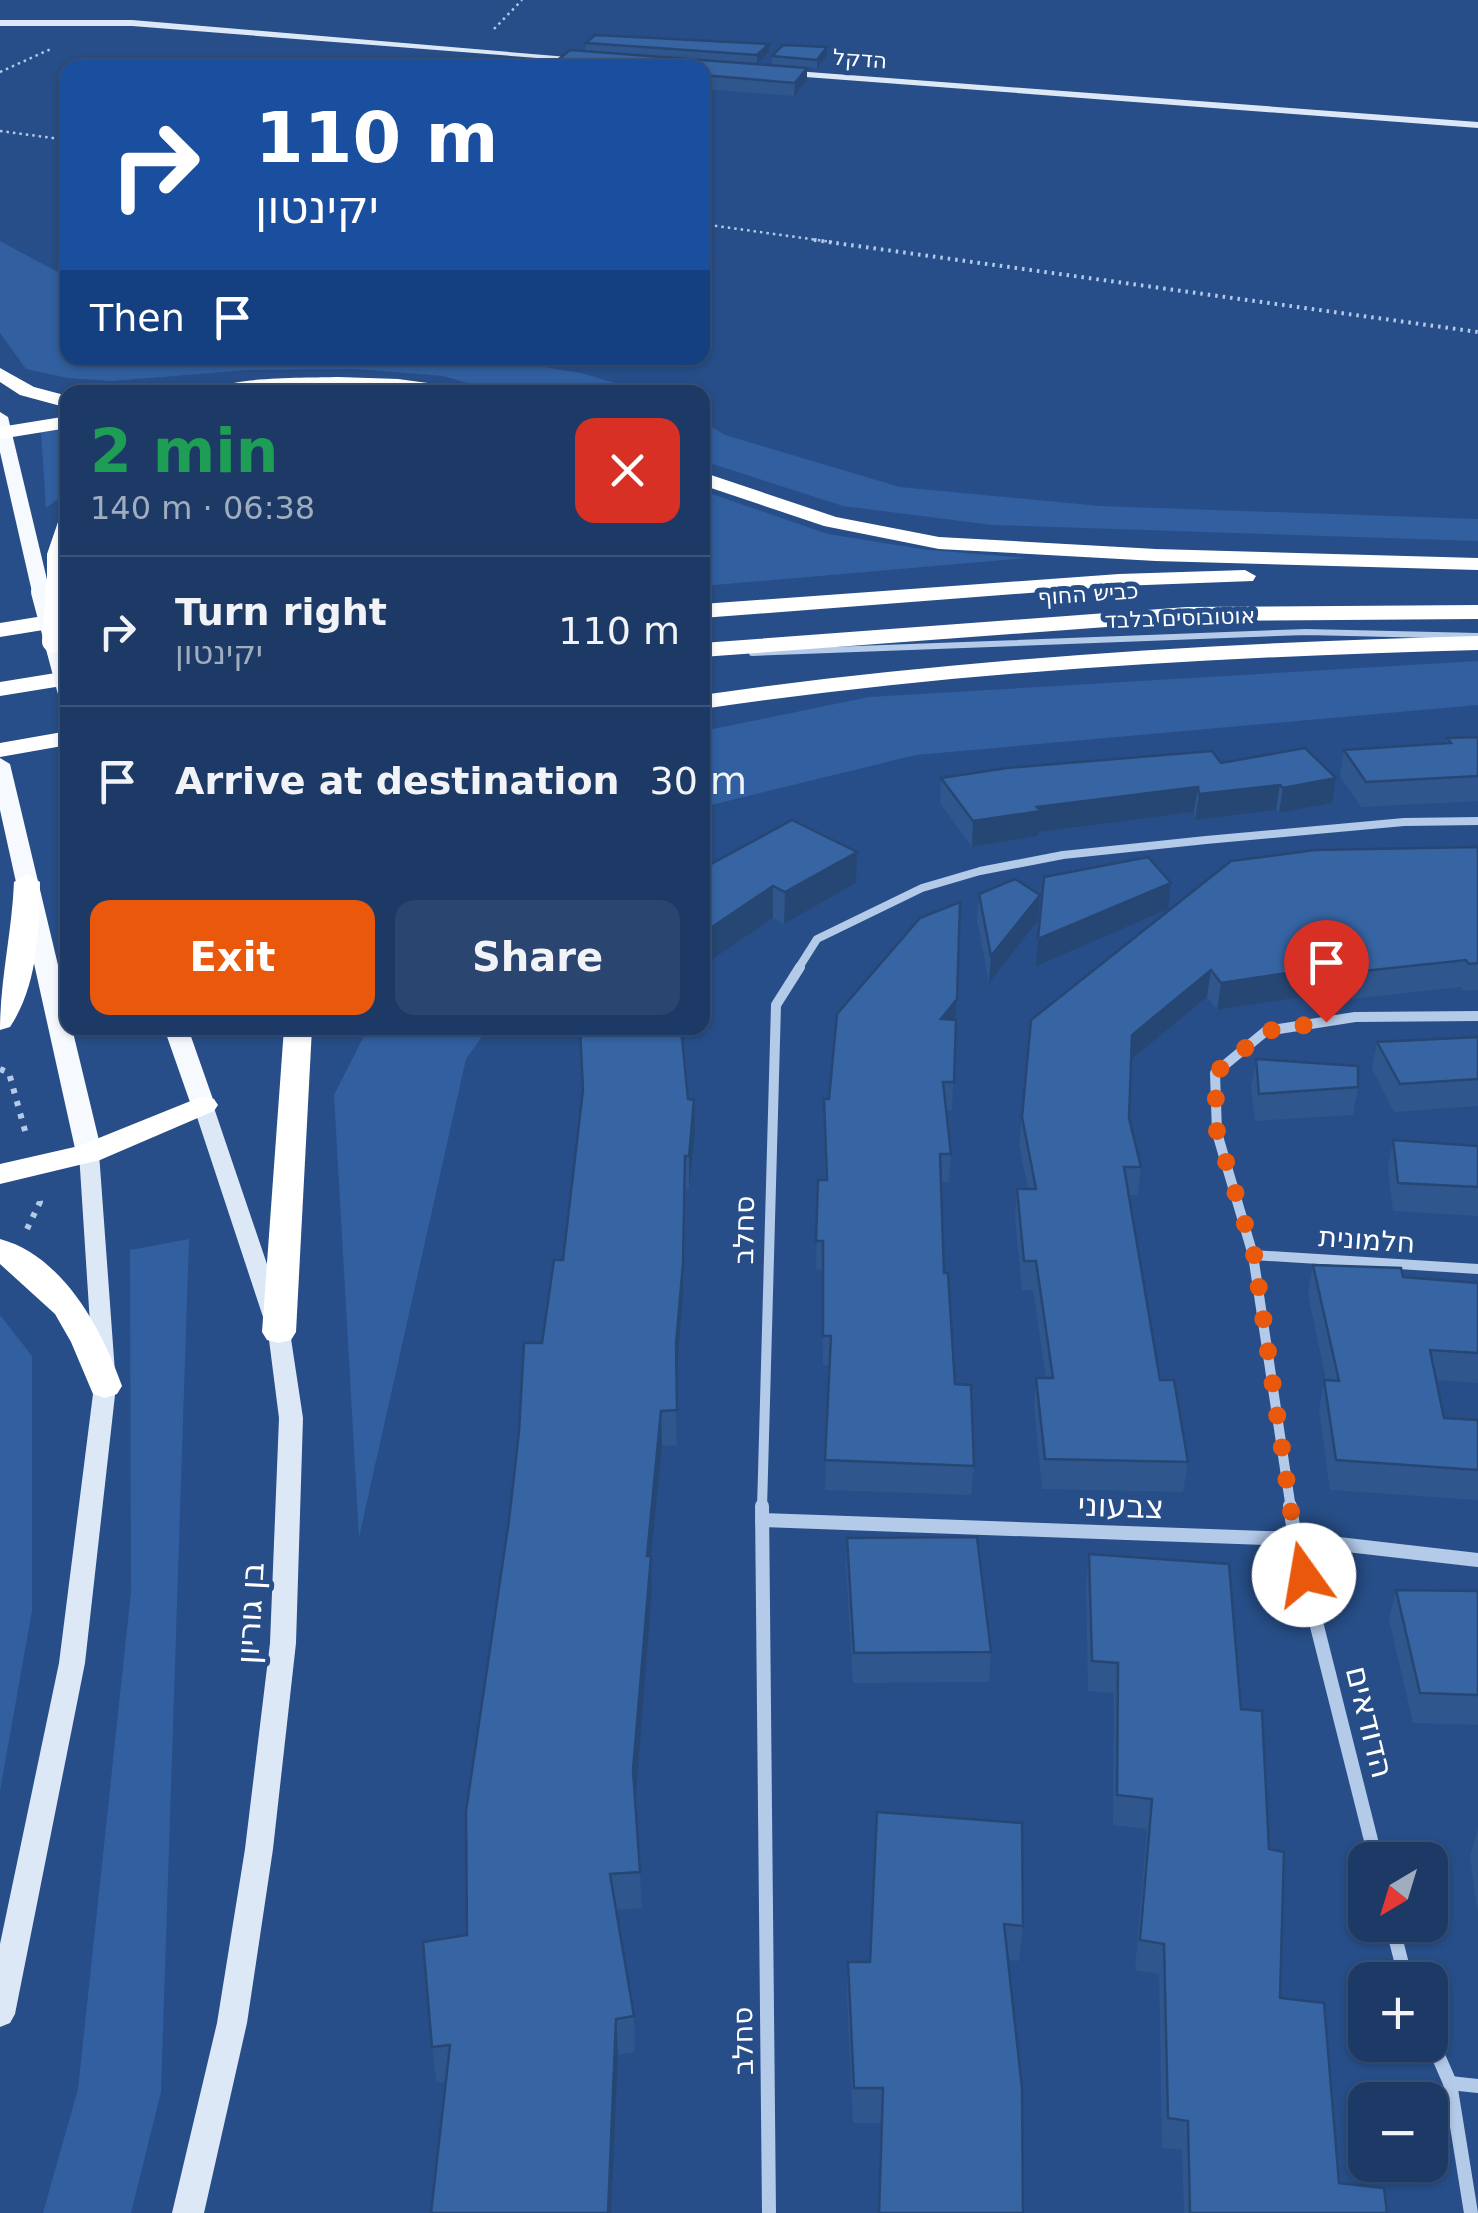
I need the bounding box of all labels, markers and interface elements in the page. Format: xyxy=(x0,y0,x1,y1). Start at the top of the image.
street label: הדקל xyxy=(832,45,888,73)
text: 110 m xyxy=(255,97,498,179)
icon: right xyxy=(90,100,220,230)
text: יקינטון xyxy=(255,181,379,234)
icon: arrive xyxy=(205,290,260,345)
text: Then xyxy=(90,296,185,340)
text: 2 min xyxy=(90,416,278,486)
button: close xyxy=(575,418,680,523)
text: 140 m · 06:38 xyxy=(90,489,315,527)
street label: כביש החוף xyxy=(1037,578,1139,610)
text: Turn right xyxy=(175,590,387,634)
street label: אוטובוסים בלבד xyxy=(1104,603,1256,633)
icon: right xyxy=(90,604,145,659)
text: 110 m xyxy=(558,609,680,653)
text: יקינטון xyxy=(175,634,263,672)
icon: arrive xyxy=(90,754,145,809)
text: Arrive at destination xyxy=(175,759,620,803)
text: 30 m xyxy=(650,759,747,803)
button: Exit xyxy=(90,900,375,1015)
button: Share xyxy=(395,900,680,1015)
pin xyxy=(1284,920,1369,1023)
icon: arrive xyxy=(1299,935,1354,990)
street label: סחלב xyxy=(727,1195,761,1265)
street label: חלמונית xyxy=(1318,1220,1416,1260)
street label: צבעוני xyxy=(1077,1486,1165,1526)
position arrow xyxy=(1252,1523,1356,1627)
street label: בן גוריון xyxy=(228,1561,272,1665)
street label: הדודאים xyxy=(1338,1662,1402,1782)
north arrow xyxy=(1348,1842,1448,1942)
map controls xyxy=(1348,1842,1448,2182)
button: + xyxy=(1348,1962,1448,2062)
street label: סחלב xyxy=(726,2006,760,2076)
button: − xyxy=(1348,2082,1448,2182)

